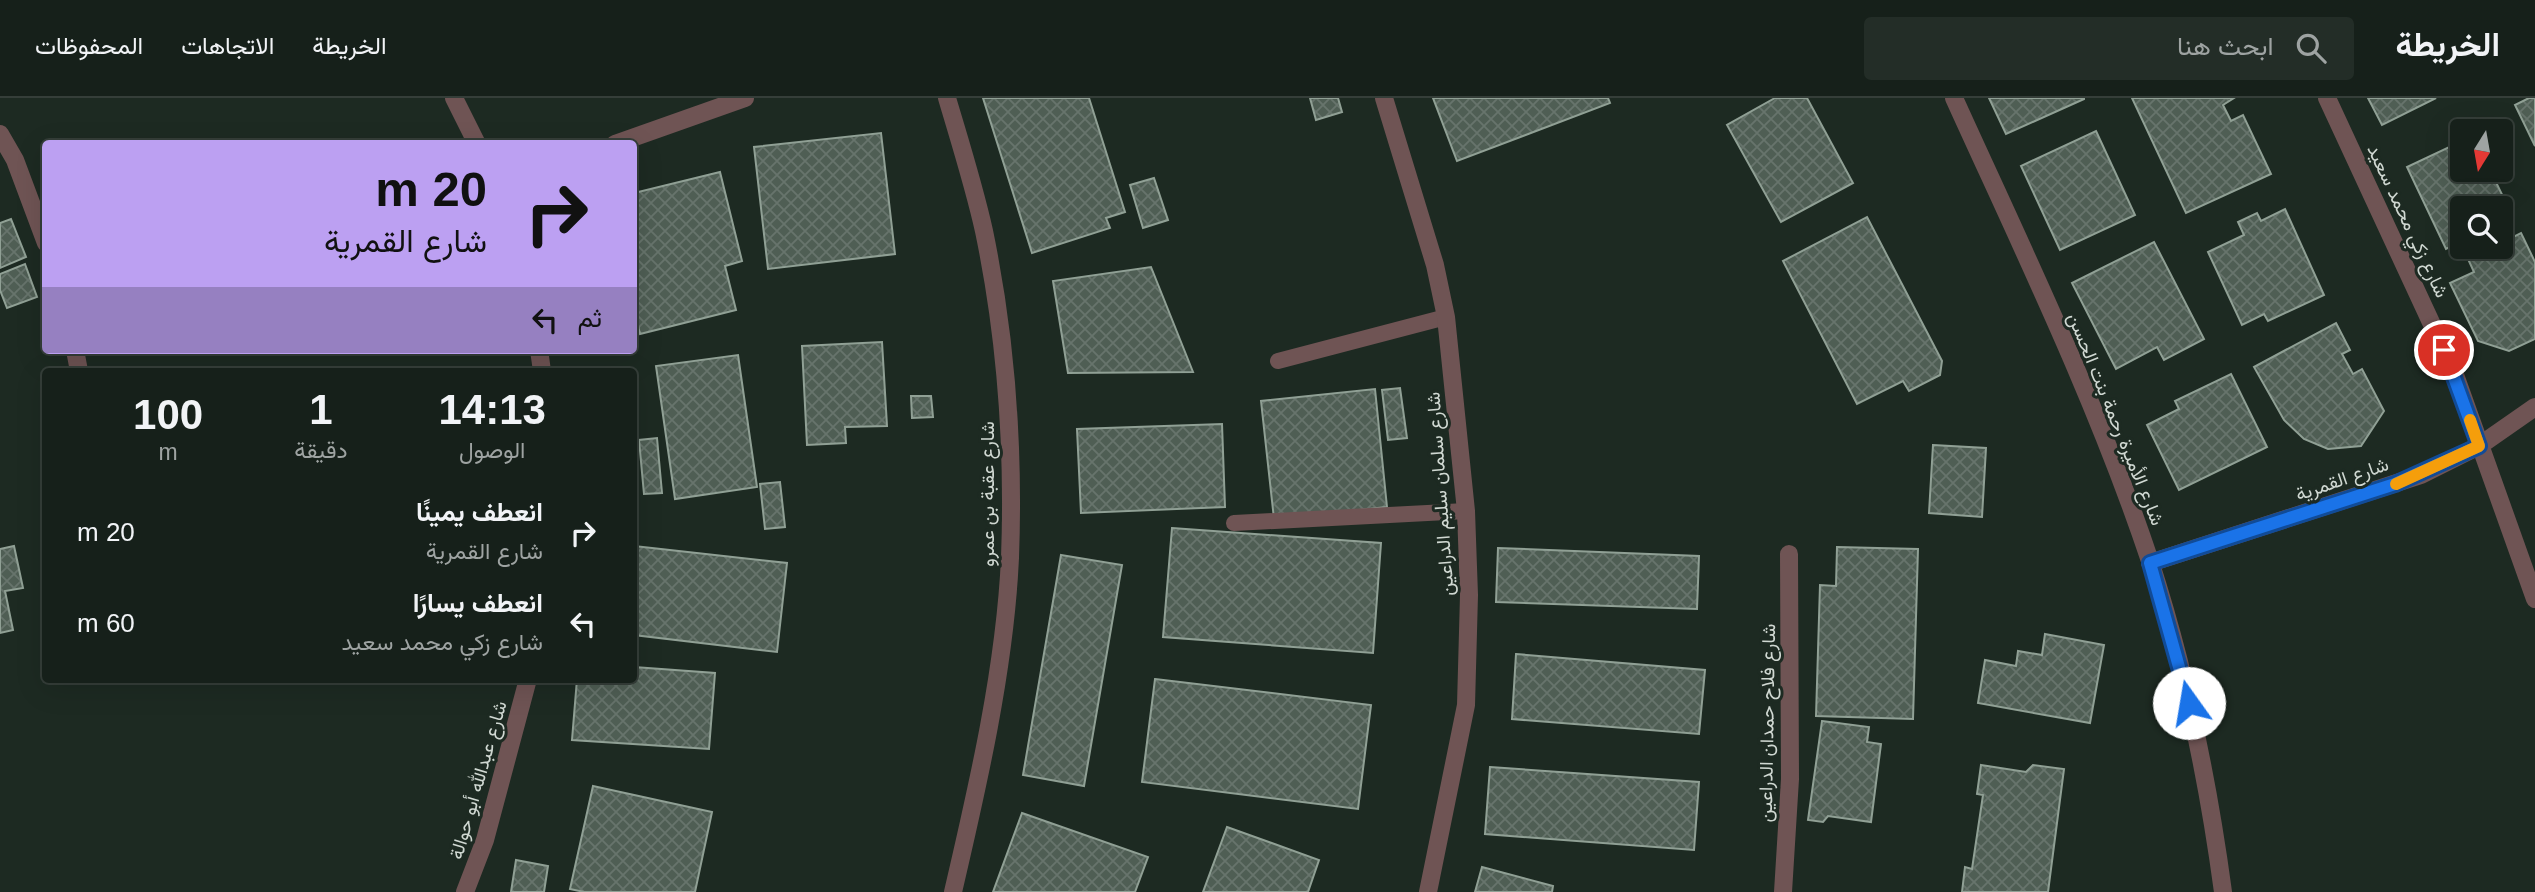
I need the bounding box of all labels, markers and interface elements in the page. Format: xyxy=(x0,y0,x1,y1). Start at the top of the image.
search box xyxy=(1864,17,2354,80)
text: الخريطة xyxy=(2396,26,2500,63)
icon: search xyxy=(2292,29,2330,67)
text: ابحث هنا xyxy=(2177,31,2274,61)
text: المحفوظات xyxy=(35,32,143,59)
text: الاتجاهات xyxy=(181,32,274,59)
text: الخريطة xyxy=(312,32,387,59)
north arrow xyxy=(2450,119,2513,182)
map controls xyxy=(2450,119,2513,259)
street label: شارع زكي محمد سعيد xyxy=(2359,141,2453,303)
text: 20 m xyxy=(375,162,487,216)
icon: right xyxy=(511,168,602,259)
button: search xyxy=(2450,196,2513,259)
text: شارع القمرية xyxy=(324,223,487,259)
icon: left xyxy=(526,301,564,339)
text: ثم xyxy=(578,303,602,333)
street label: شارع الأميرة رحمة بنت الحسن xyxy=(2062,310,2168,529)
pin xyxy=(2414,320,2474,380)
icon: arrive xyxy=(2425,331,2463,369)
text: 1 xyxy=(309,386,333,433)
text: 14:13 xyxy=(439,386,546,433)
text: 100 xyxy=(133,391,203,438)
street label: شارع سلمان سليم الدراعين xyxy=(1422,391,1460,597)
street label: شارع عقبة بن عمرو xyxy=(977,421,1000,567)
text: دقيقة xyxy=(294,437,347,463)
text: الوصول xyxy=(459,437,525,463)
text: m xyxy=(159,439,178,465)
street label: شارع القمرية xyxy=(2293,453,2392,507)
text: انعطف يمينًا xyxy=(416,497,543,527)
icon: right xyxy=(564,514,602,552)
text: 20 m xyxy=(77,517,135,547)
text: شارع القمرية xyxy=(426,538,543,564)
text: انعطف يسارًا xyxy=(413,588,543,618)
icon: left xyxy=(564,605,602,643)
text: 60 m xyxy=(77,608,135,638)
street label: شارع فلاح حمدان الدراعين xyxy=(1755,624,1781,823)
text: شارع زكي محمد سعيد xyxy=(341,629,543,655)
position arrow xyxy=(2152,666,2226,740)
street label: شارع عبدالله أبو حوالة xyxy=(445,698,513,862)

